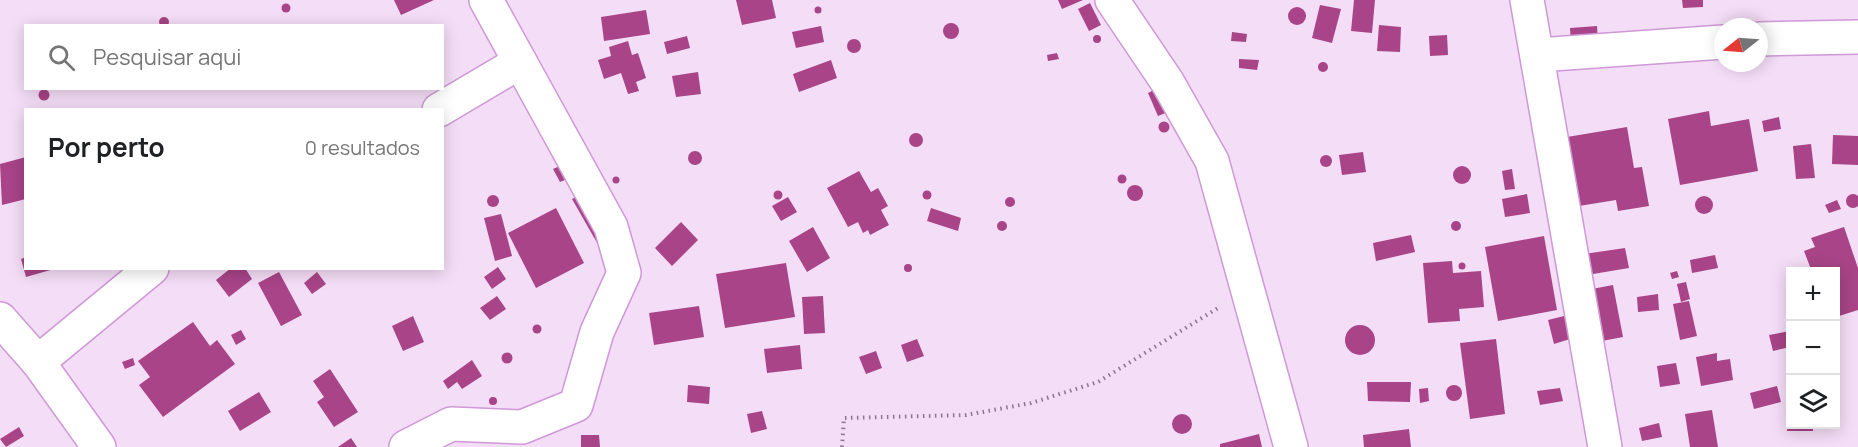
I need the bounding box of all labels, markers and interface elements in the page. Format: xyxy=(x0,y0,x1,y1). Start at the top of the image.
north arrow xyxy=(1714,18,1768,72)
search box xyxy=(24,24,444,90)
icon: search xyxy=(45,41,78,74)
text: Pesquisar aqui xyxy=(93,42,241,72)
text: Por perto xyxy=(48,129,165,165)
text: 0 resultados xyxy=(305,134,420,161)
map controls xyxy=(1786,267,1840,429)
button: + xyxy=(1786,267,1840,321)
button: − xyxy=(1786,321,1840,375)
button: layers xyxy=(1786,375,1840,429)

